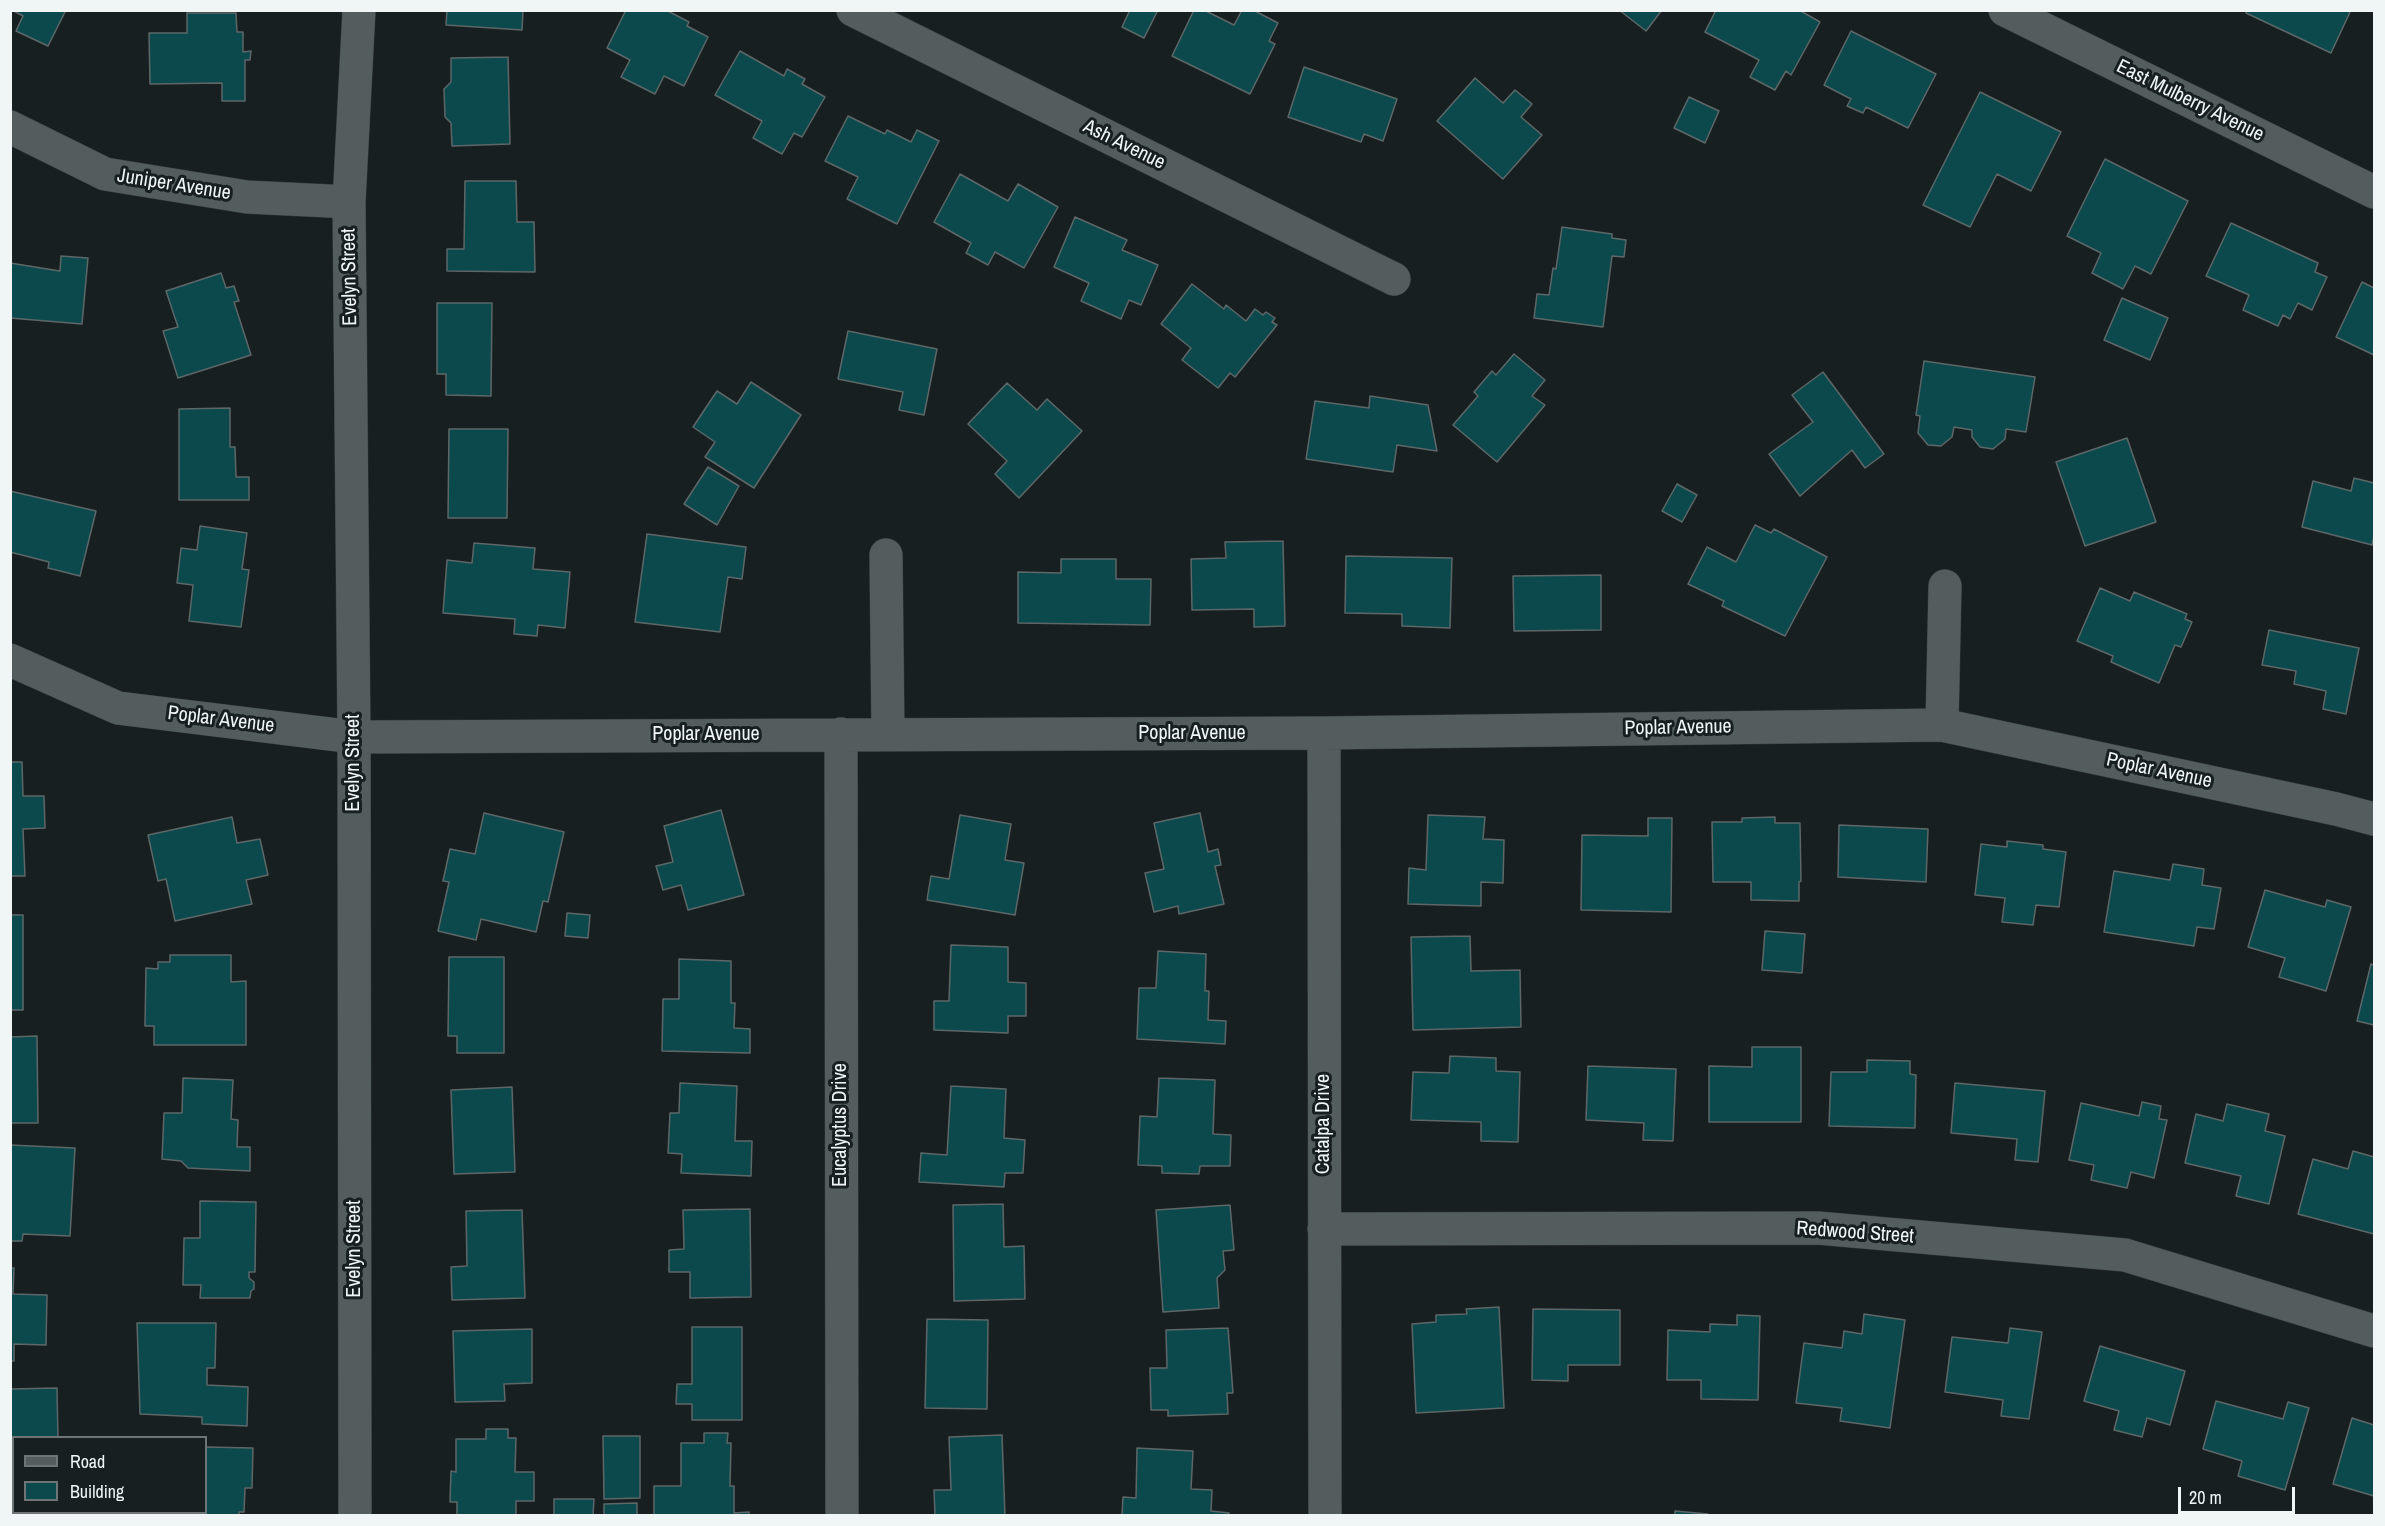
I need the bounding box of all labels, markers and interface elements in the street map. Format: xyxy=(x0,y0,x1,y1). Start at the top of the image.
street label: East Mulberry Avenue xyxy=(2112,55,2268,147)
street label: Ash Avenue xyxy=(1079,115,1169,175)
street label: Juniper Avenue xyxy=(116,164,232,206)
street label: Evelyn Street xyxy=(337,228,363,326)
street label: Poplar Avenue xyxy=(166,702,276,738)
street label: Evelyn Street xyxy=(342,714,366,812)
street label: Poplar Avenue xyxy=(1624,715,1732,741)
street label: Poplar Avenue xyxy=(1138,722,1246,746)
street label: Poplar Avenue xyxy=(652,723,760,747)
street label: Poplar Avenue xyxy=(2104,748,2214,794)
street label: Eucalyptus Drive xyxy=(829,1063,853,1187)
street label: Catalpa Drive xyxy=(1312,1074,1336,1174)
street label: Evelyn Street xyxy=(343,1200,367,1298)
street label: Redwood Street xyxy=(1796,1217,1914,1249)
legend xyxy=(12,1436,207,1514)
text: Road xyxy=(70,1449,105,1474)
scale bar xyxy=(2181,1475,2298,1513)
text: Building xyxy=(70,1479,124,1504)
text: 20 m xyxy=(2189,1485,2222,1510)

